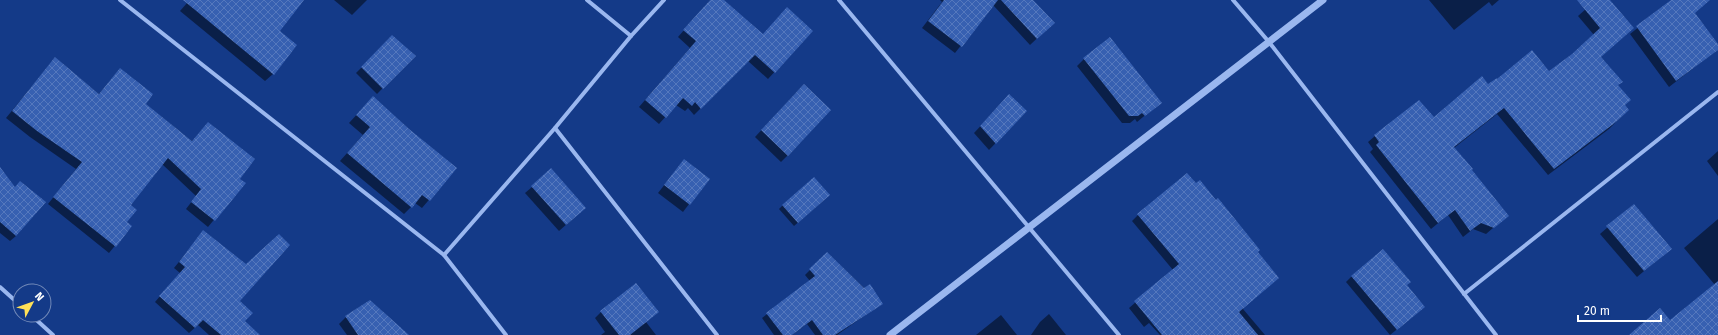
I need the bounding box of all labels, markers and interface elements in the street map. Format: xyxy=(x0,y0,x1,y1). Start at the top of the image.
north arrow xyxy=(12,283,52,323)
text: N xyxy=(32,290,46,304)
scale bar xyxy=(1578,297,1661,323)
text: 20 m xyxy=(1584,304,1610,318)

